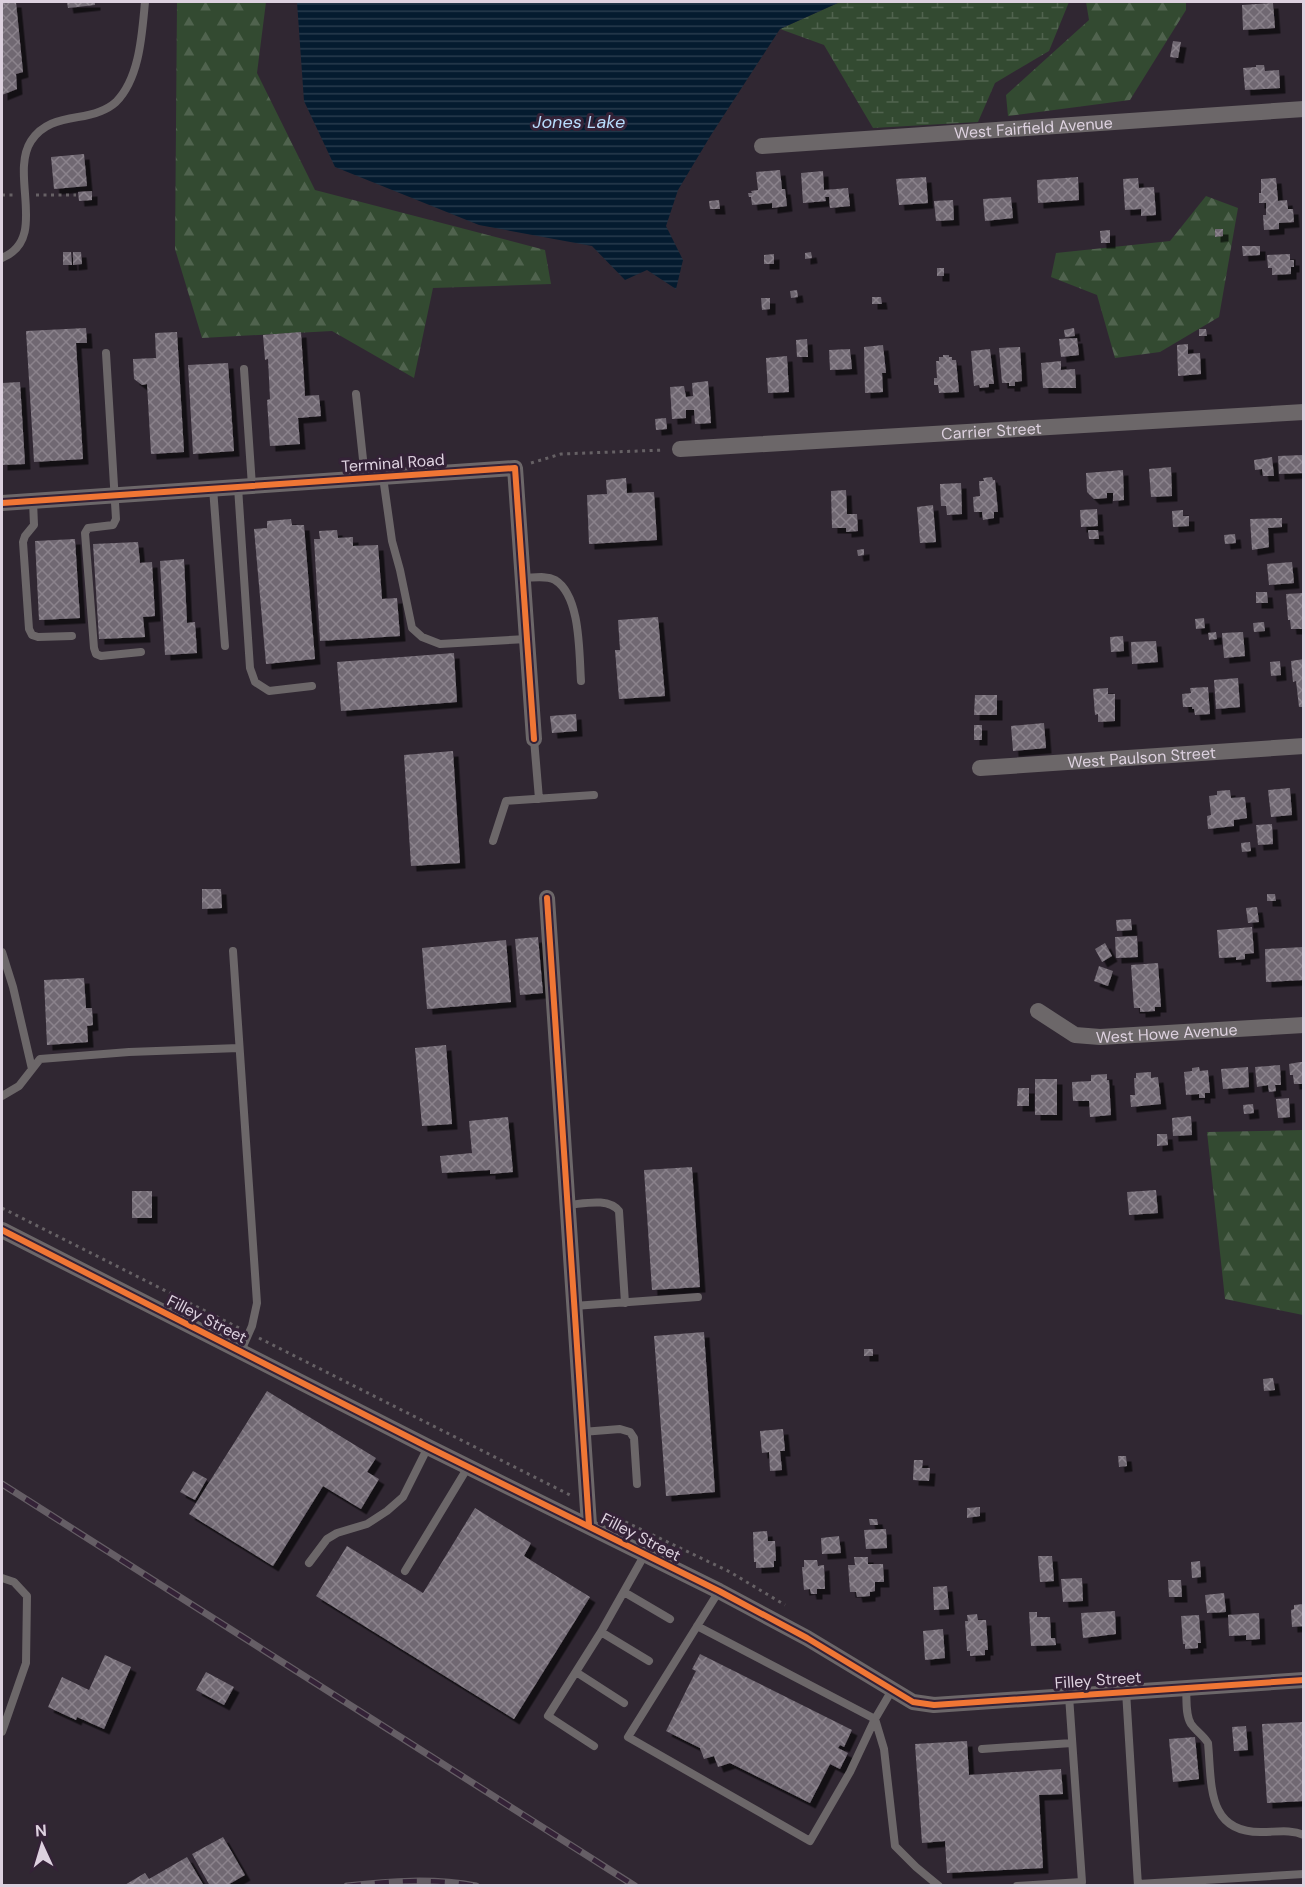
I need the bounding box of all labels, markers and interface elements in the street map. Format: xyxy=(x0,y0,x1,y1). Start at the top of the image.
water label: Jones Lake xyxy=(533,110,625,134)
street label: West Fairfield Avenue xyxy=(953,112,1113,143)
street label: Carrier Street xyxy=(941,417,1042,444)
street label: Terminal Road xyxy=(341,449,445,477)
street label: West Paulson Street xyxy=(1067,742,1217,773)
street label: West Howe Avenue xyxy=(1095,1018,1238,1048)
street label: Filley Street xyxy=(164,1290,250,1348)
street label: Filley Street xyxy=(598,1508,684,1566)
street label: Filley Street xyxy=(1054,1666,1142,1694)
north arrow xyxy=(12,1815,72,1875)
text: N xyxy=(34,1820,48,1841)

